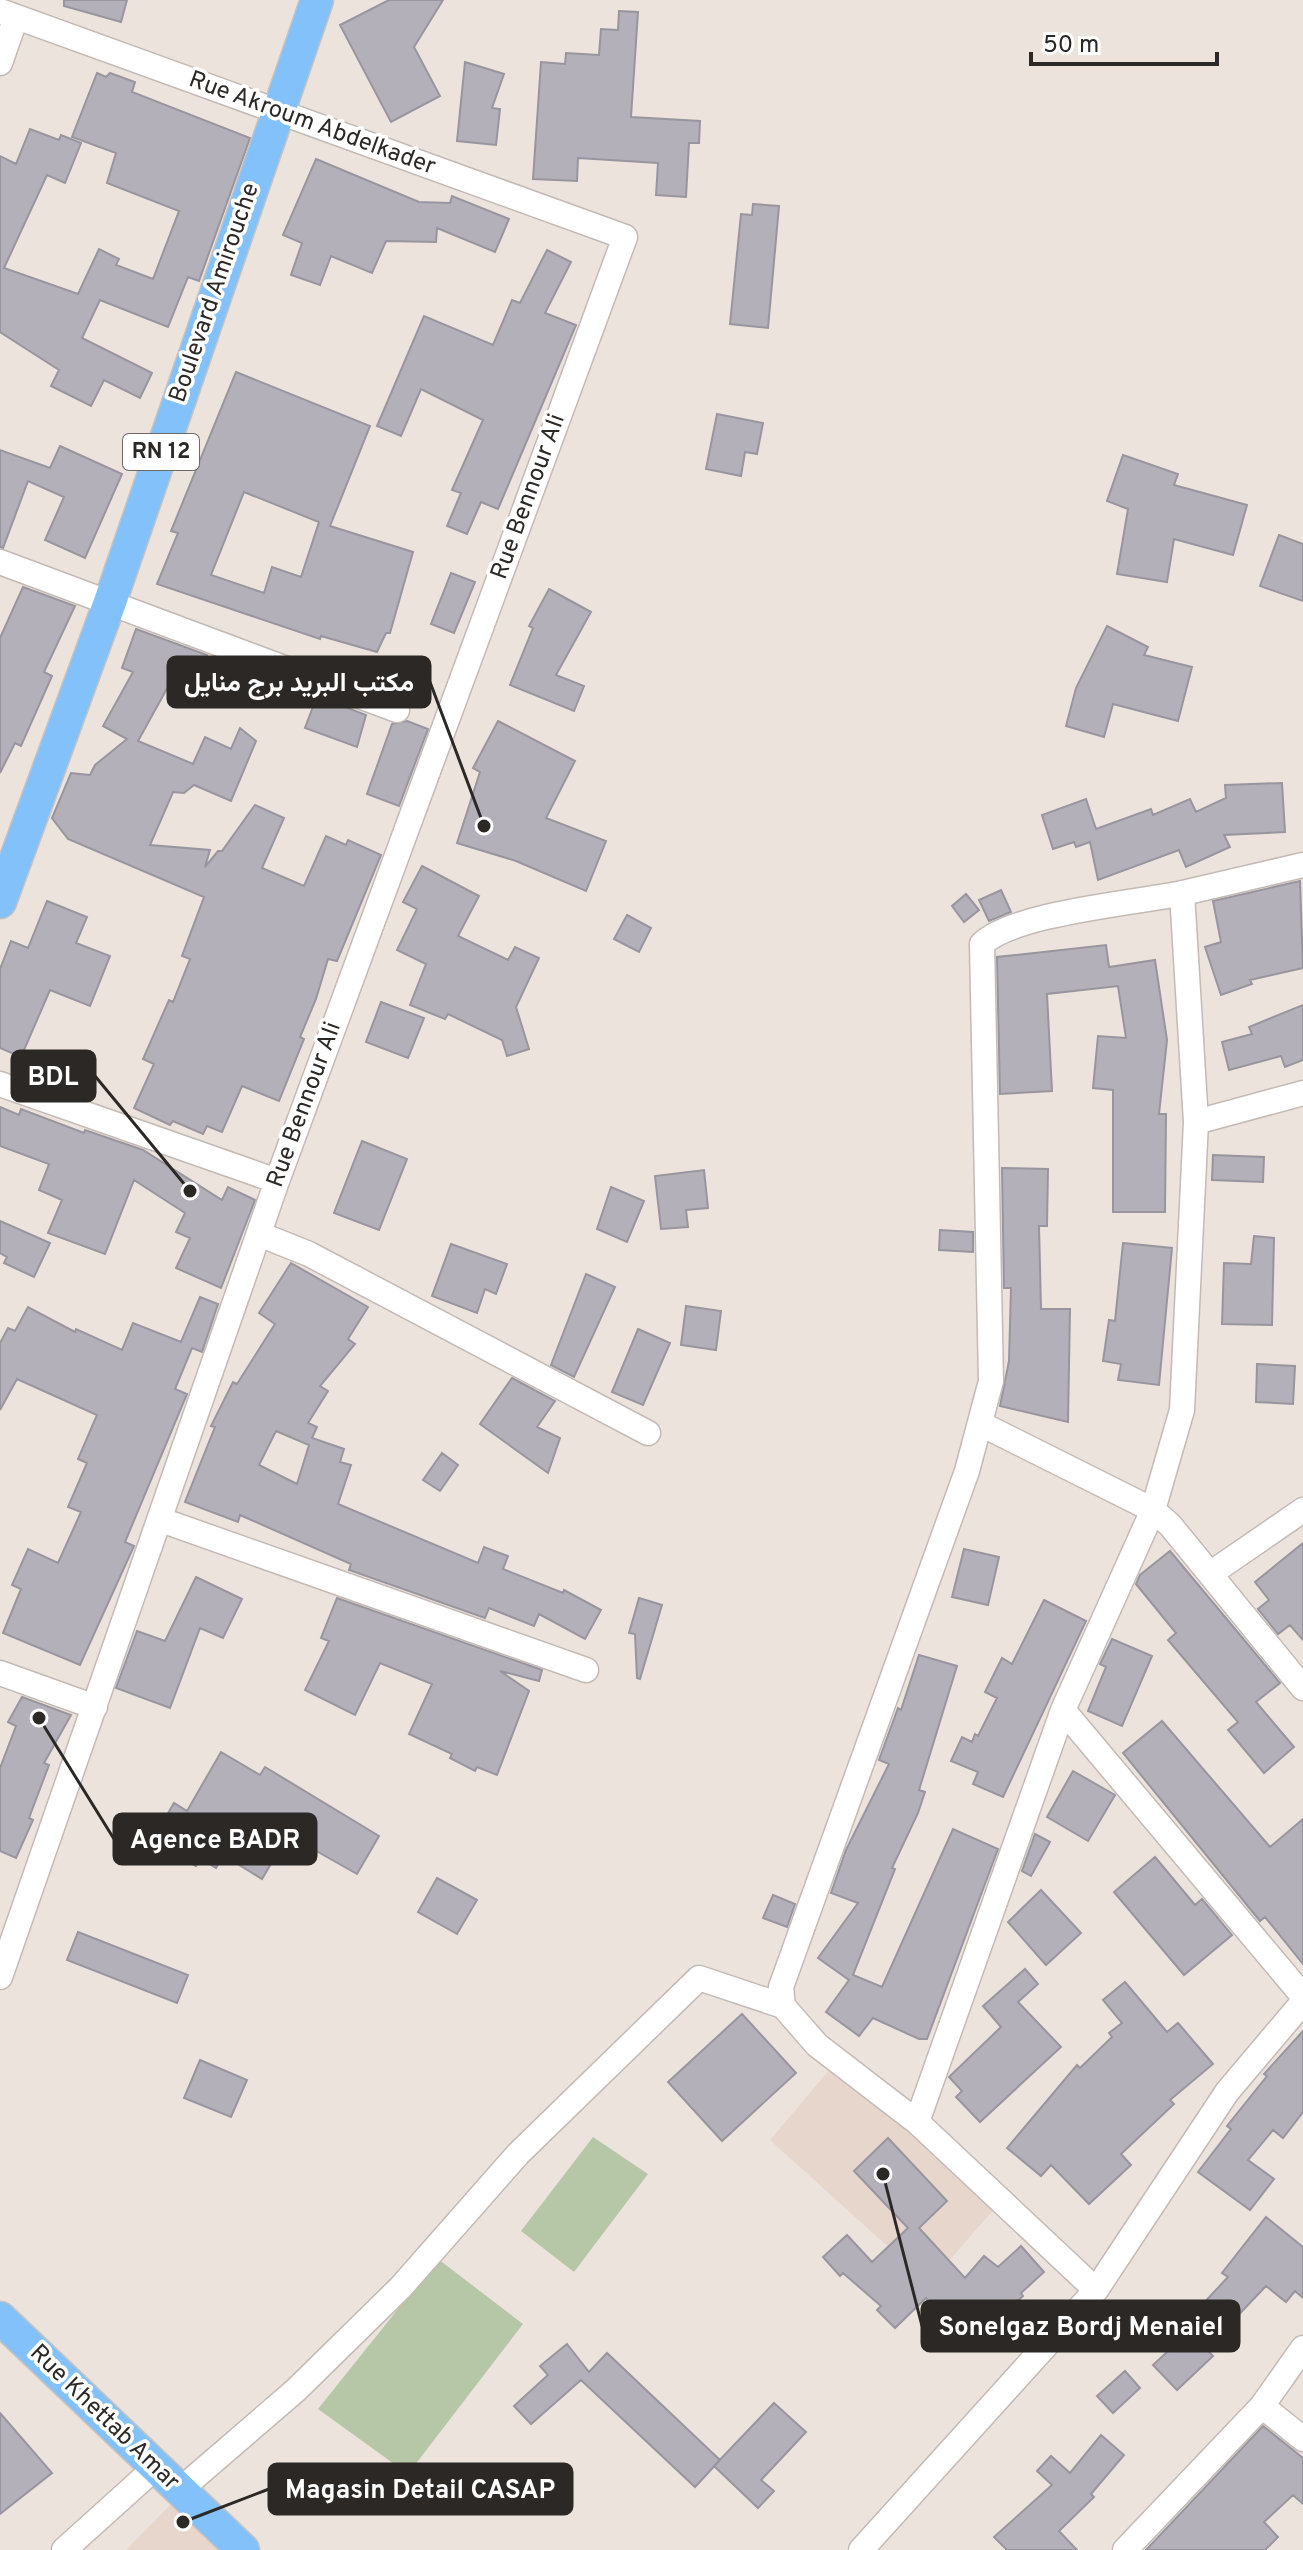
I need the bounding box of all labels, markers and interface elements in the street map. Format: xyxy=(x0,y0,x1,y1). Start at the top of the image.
scale bar xyxy=(1031,16,1217,66)
text: 50 m xyxy=(1043,31,1099,61)
street label: Rue Akroum Abdelkader xyxy=(184,65,440,183)
street label: Boulevard Amirouche xyxy=(163,179,267,407)
street label: Rue Bennour Ali xyxy=(485,410,573,584)
road number: RN 12 xyxy=(123,434,199,470)
callout: مكتب البريد برج منايل xyxy=(168,657,430,707)
text: مكتب البريد برج منايل xyxy=(184,668,414,701)
street label: Rue Bennour Ali xyxy=(261,1018,349,1192)
callout: BDL xyxy=(12,1051,95,1101)
text: BDL xyxy=(28,1062,79,1095)
callout: Agence BADR xyxy=(114,1814,316,1864)
text: Agence BADR xyxy=(130,1825,300,1858)
callout: Sonelgaz Bordj Menaiel xyxy=(922,2301,1239,2351)
text: Sonelgaz Bordj Menaiel xyxy=(939,2312,1224,2345)
street label: Rue Khettab Amar xyxy=(23,2339,185,2497)
callout: Magasin Detail CASAP xyxy=(269,2464,572,2514)
text: Magasin Detail CASAP xyxy=(285,2475,555,2508)

